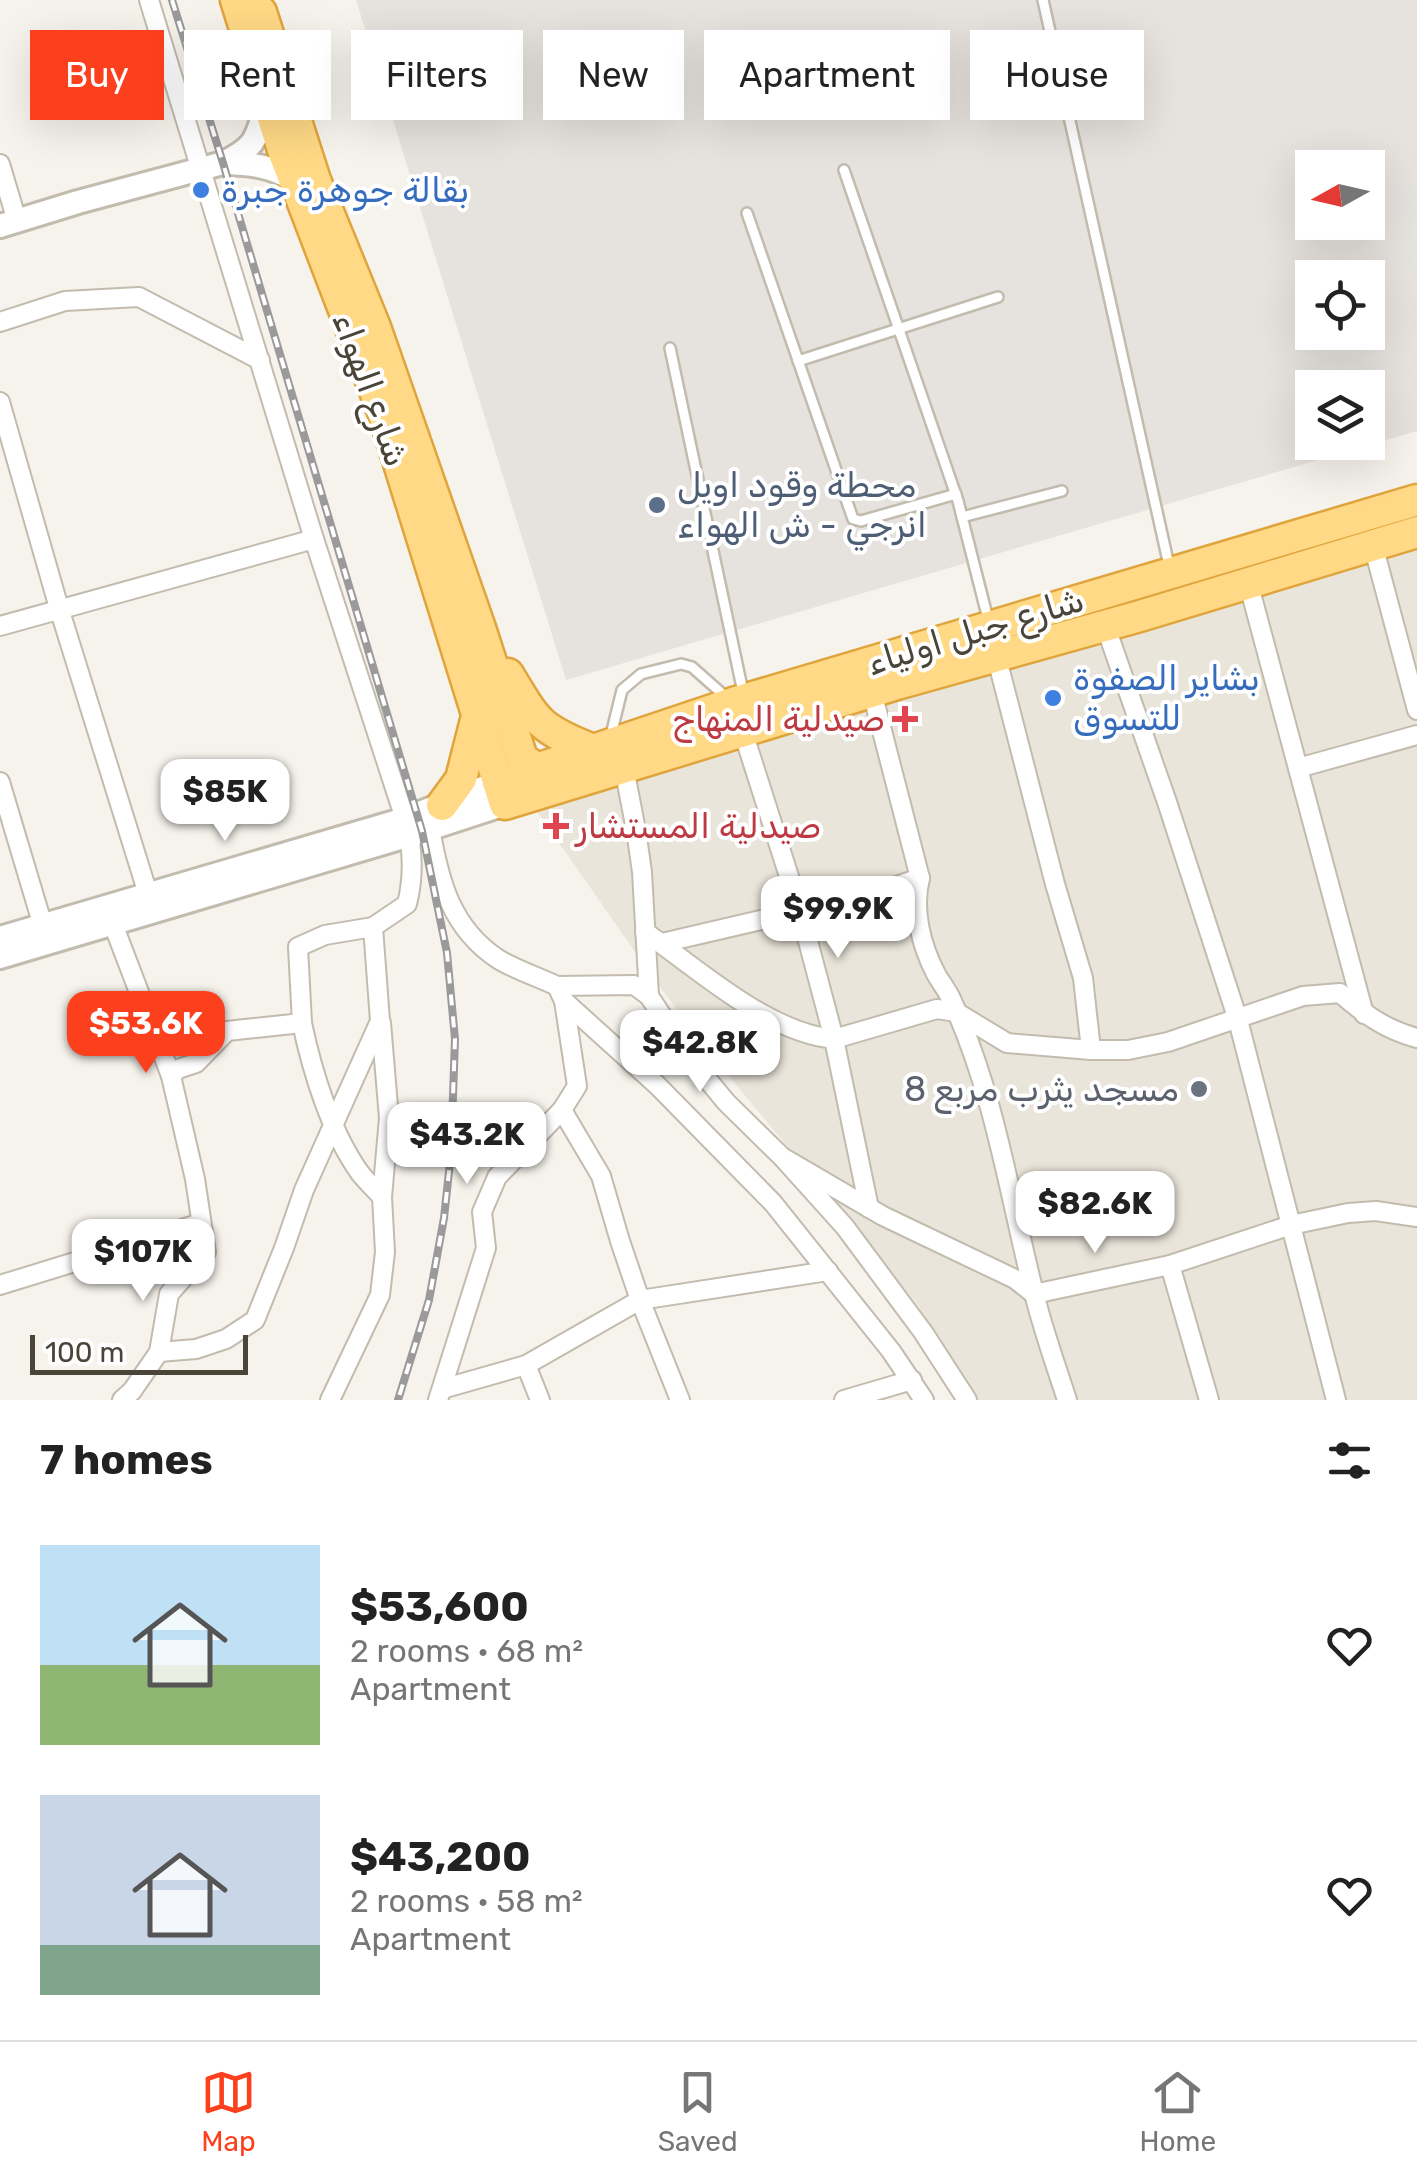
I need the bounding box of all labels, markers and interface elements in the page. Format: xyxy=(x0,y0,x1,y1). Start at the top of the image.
chip: Buy xyxy=(30,30,164,120)
chip: Rent xyxy=(184,30,331,120)
chip: Filters xyxy=(351,30,523,120)
chip: New xyxy=(543,30,684,120)
chip: Apartment xyxy=(704,30,950,120)
chip: House xyxy=(970,30,1144,120)
north arrow xyxy=(1295,150,1385,240)
map controls xyxy=(1295,150,1385,460)
place label: بقالة جوهرة جبرة xyxy=(221,169,470,211)
marker: بقالة جوهرة جبرة xyxy=(190,179,212,201)
button: locate xyxy=(1295,260,1385,350)
street label: شارع الهواء xyxy=(321,306,418,473)
button: layers xyxy=(1295,370,1385,460)
place label: محطة وقود اويل انرجي - ش الهواء xyxy=(677,464,927,551)
marker: محطة وقود اويل انرجي - ش الهواء xyxy=(646,494,668,516)
street label: شارع جبل اولياء xyxy=(861,578,1090,687)
place label: بشاير الصفوة للتسوق xyxy=(1073,657,1260,739)
marker: بشاير الصفوة للتسوق xyxy=(1042,687,1064,709)
place label: صيدلية المنهاج xyxy=(672,698,885,743)
marker: صيدلية المنهاج xyxy=(894,708,916,730)
pin: $85K xyxy=(166,759,284,844)
text: $85K xyxy=(183,772,267,810)
place label: صيدلية المستشار xyxy=(574,805,821,847)
marker: صيدلية المستشار xyxy=(545,815,567,837)
pin: $99.9K xyxy=(757,876,919,961)
text: $99.9K xyxy=(783,889,893,927)
pin: $53.6K xyxy=(65,991,227,1076)
text: $53.6K xyxy=(89,1004,203,1042)
pin: $42.8K xyxy=(619,1010,781,1095)
text: $42.8K xyxy=(642,1023,758,1061)
place label: مسجد يثرب مربع 8 xyxy=(904,1068,1179,1114)
marker: مسجد يثرب مربع 8 xyxy=(1188,1078,1210,1100)
pin: $43.2K xyxy=(386,1102,548,1187)
text: $43.2K xyxy=(409,1115,525,1153)
pin: $82.6K xyxy=(1014,1171,1176,1256)
text: $82.6K xyxy=(1038,1184,1152,1222)
pin: $107K xyxy=(73,1219,213,1304)
text: $107K xyxy=(94,1232,192,1270)
scale bar xyxy=(30,1330,248,1374)
text: 100 m xyxy=(45,1336,124,1369)
icon: filters xyxy=(1322,1433,1377,1488)
text: 7 homes xyxy=(40,1435,213,1485)
text: $53,600 xyxy=(350,1582,529,1632)
icon: home xyxy=(120,1585,240,1705)
icon: heart xyxy=(1322,1618,1377,1673)
text: 2 rooms · 68 m² xyxy=(350,1632,583,1670)
text: Apartment xyxy=(350,1670,511,1708)
text: $43,200 xyxy=(350,1832,531,1882)
icon: home xyxy=(120,1835,240,1955)
icon: heart xyxy=(1322,1868,1377,1923)
text: 2 rooms · 58 m² xyxy=(350,1882,583,1920)
text: Apartment xyxy=(350,1920,511,1958)
tab: Map xyxy=(201,2065,256,2158)
tab: Saved xyxy=(658,2065,738,2158)
tab: Home xyxy=(1139,2065,1216,2158)

